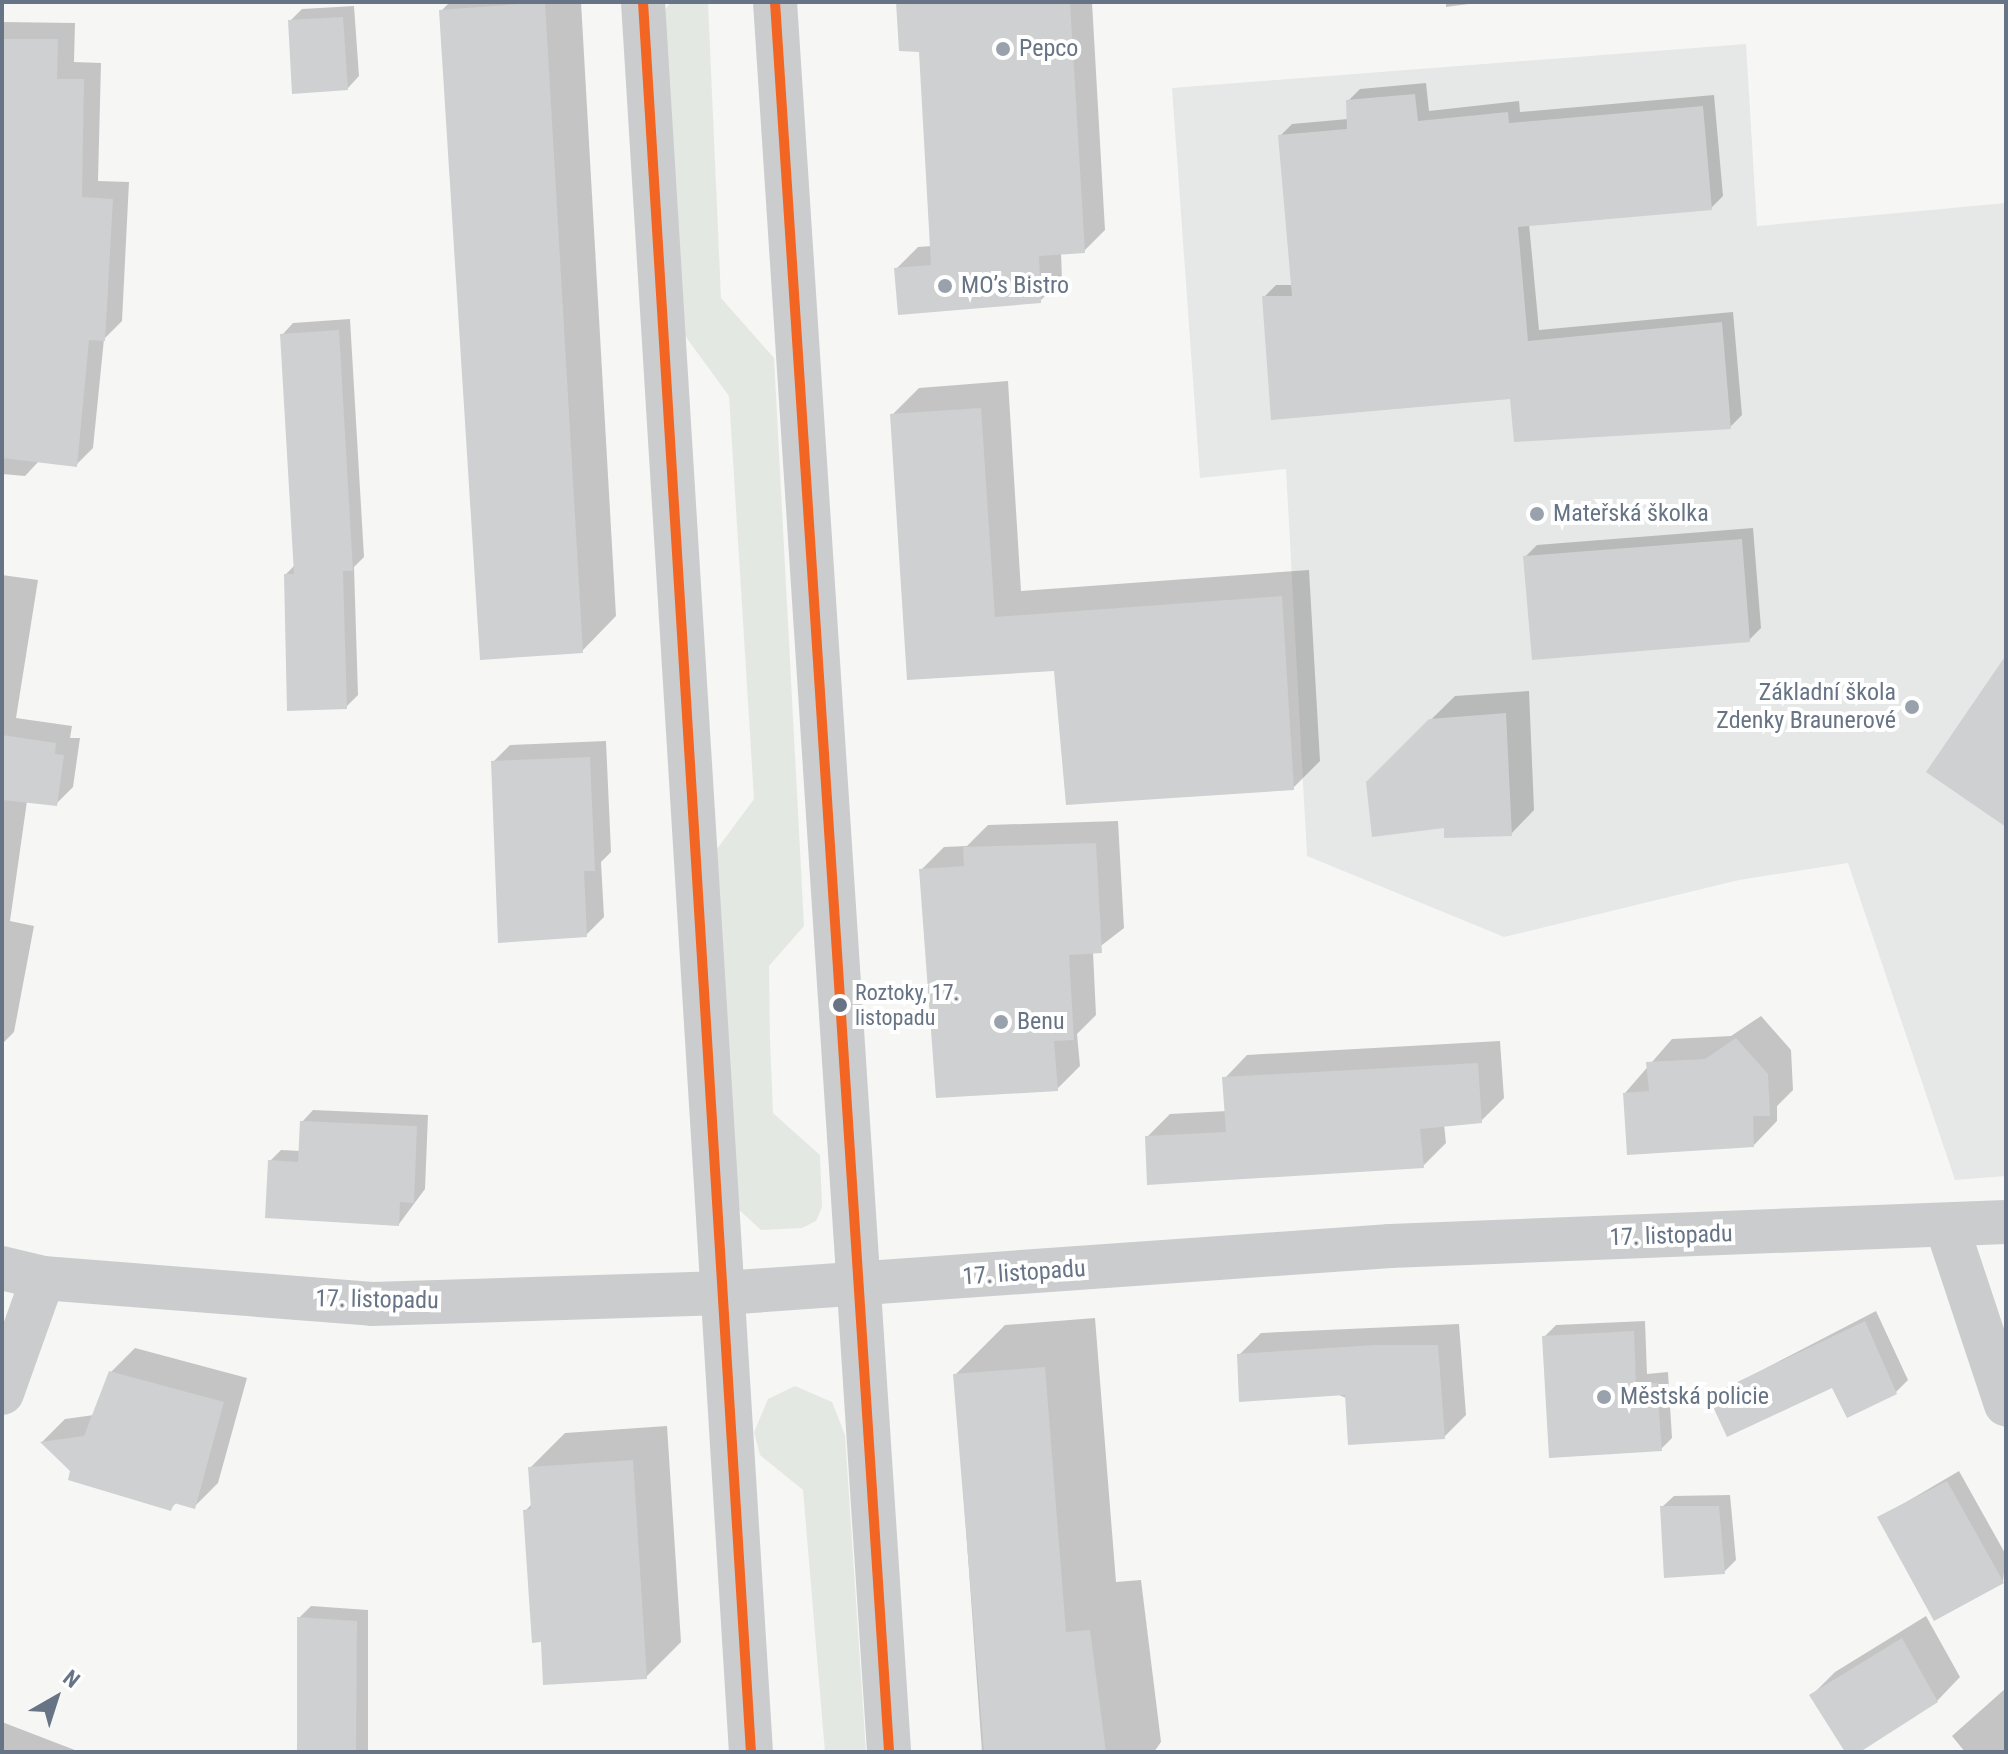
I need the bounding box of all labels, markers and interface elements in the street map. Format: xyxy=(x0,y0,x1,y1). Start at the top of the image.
place label: Pepco xyxy=(1019,35,1078,63)
marker: Pepco xyxy=(994,40,1012,58)
place label: MO’s Bistro xyxy=(961,272,1069,300)
marker: MO’s Bistro xyxy=(936,277,954,295)
place label: Mateřská školka xyxy=(1553,500,1709,528)
marker: Mateřská školka xyxy=(1528,505,1546,523)
place label: Základní škola Zdenky Braunerové xyxy=(1716,679,1896,735)
marker: Základní škola Zdenky Braunerové xyxy=(1903,698,1921,716)
place label: Roztoky, 17. listopadu xyxy=(855,979,959,1030)
marker: Roztoky, 17. listopadu xyxy=(832,997,848,1013)
place label: Benu xyxy=(1017,1008,1065,1036)
marker: Benu xyxy=(992,1013,1010,1031)
street label: 17. listopadu xyxy=(1609,1219,1733,1253)
street label: 17. listopadu xyxy=(962,1254,1086,1292)
street label: 17. listopadu xyxy=(315,1285,439,1315)
place label: Městská policie xyxy=(1620,1383,1769,1411)
marker: Městská policie xyxy=(1595,1388,1613,1406)
north arrow xyxy=(16,1658,96,1738)
text: N xyxy=(58,1665,85,1693)

